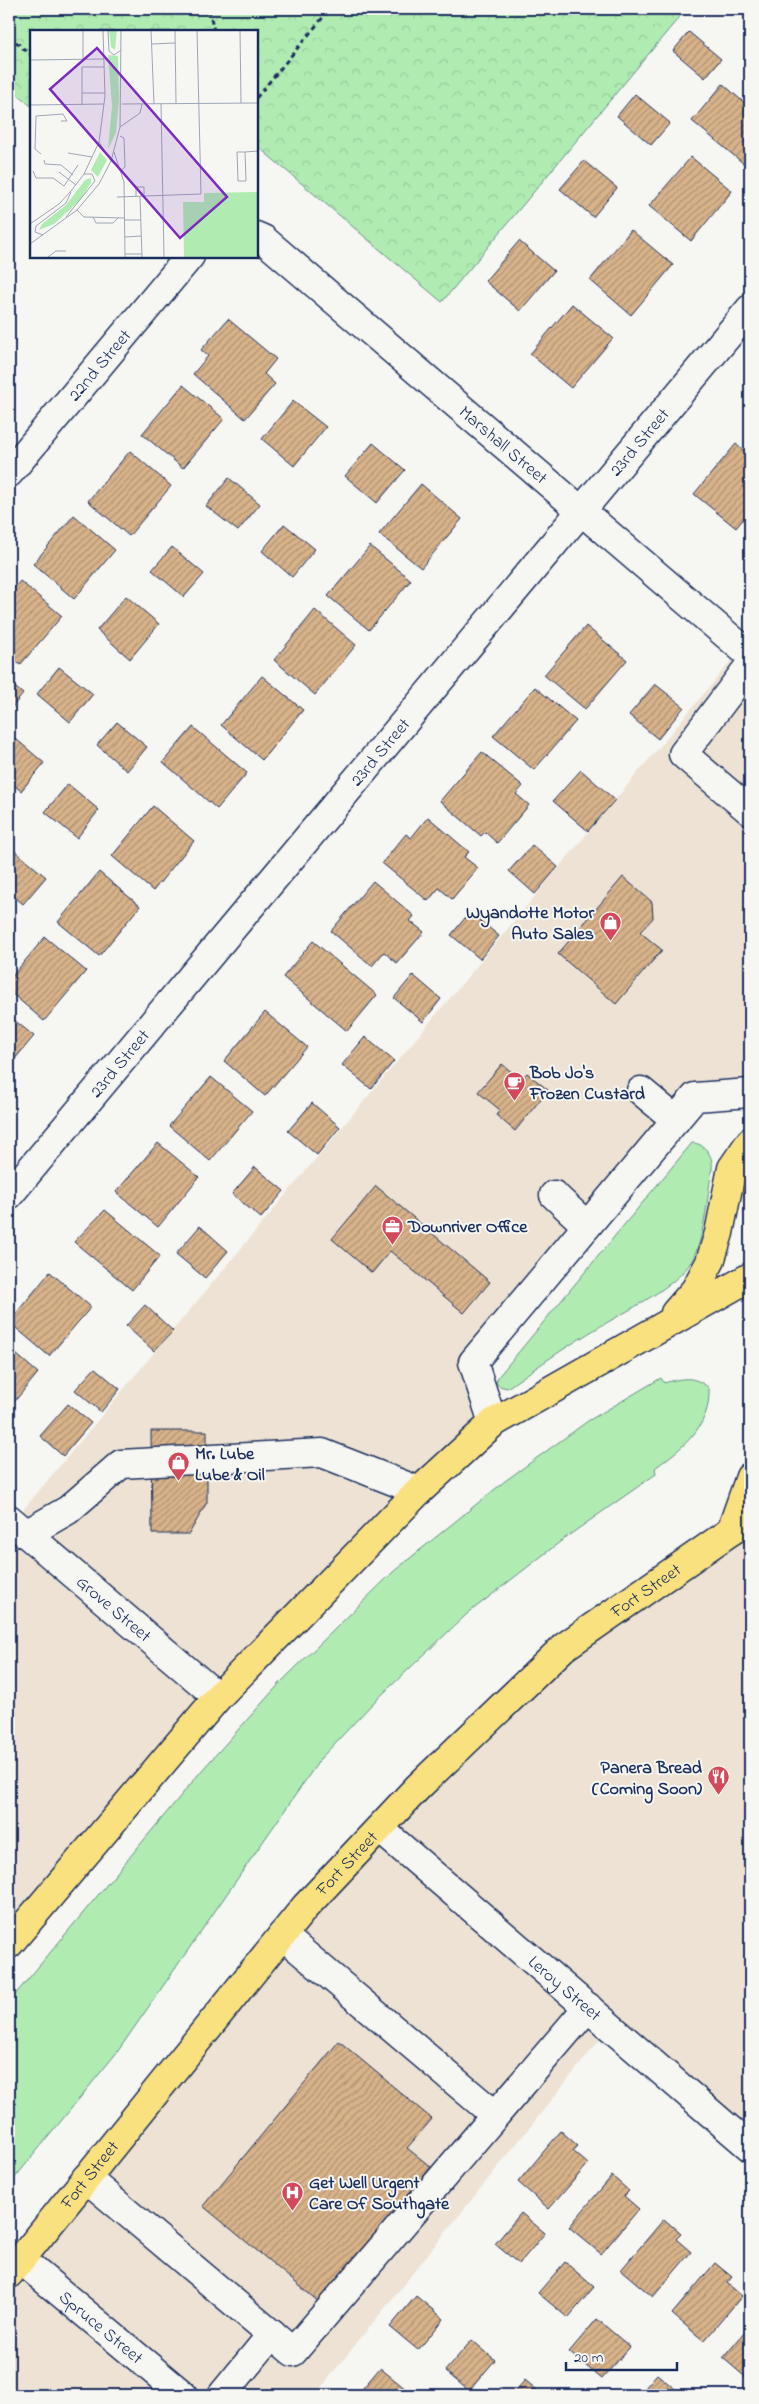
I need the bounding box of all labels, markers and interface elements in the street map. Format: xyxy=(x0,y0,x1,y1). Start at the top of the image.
inset map xyxy=(30,30,258,258)
street label: 22nd Street xyxy=(63,324,139,408)
street label: Marshall Street xyxy=(452,400,552,492)
street label: 23rd Street xyxy=(604,403,677,483)
street label: 23rd Street xyxy=(345,713,418,793)
place label: Wyandotte Motor Auto Sales xyxy=(466,901,594,948)
shop icon: Wyandotte Motor Auto Sales xyxy=(598,910,622,941)
street label: 23rd Street xyxy=(85,1025,157,1104)
place label: Bob Jo's Frozen Custard xyxy=(529,1061,646,1108)
cafe icon: Bob Jo's Frozen Custard xyxy=(502,1070,526,1101)
office icon: Downriver Office xyxy=(380,1214,404,1245)
place label: Downriver Office xyxy=(407,1215,528,1241)
place label: Mr. Lube Lube & Oil xyxy=(195,1442,265,1489)
shop icon: Mr. Lube Lube & Oil xyxy=(167,1451,191,1482)
street label: Fort Street xyxy=(605,1558,687,1626)
street label: Grove Street xyxy=(69,1570,156,1650)
place label: Panera Bread (Coming Soon) xyxy=(592,1756,703,1804)
restaurant icon: Panera Bread (Coming Soon) xyxy=(706,1765,730,1796)
street label: Fort Street xyxy=(310,1826,385,1903)
street label: Leroy Street xyxy=(521,1950,606,2029)
street label: Fort Street xyxy=(55,2136,126,2216)
place label: Get Well Urgent Care Of Southgate xyxy=(309,2171,450,2219)
hospital icon: Get Well Urgent Care Of Southgate xyxy=(281,2180,305,2211)
street label: Spruce Street xyxy=(52,2285,148,2371)
scale bar xyxy=(566,2339,678,2371)
text: 20 m xyxy=(574,2347,604,2369)

